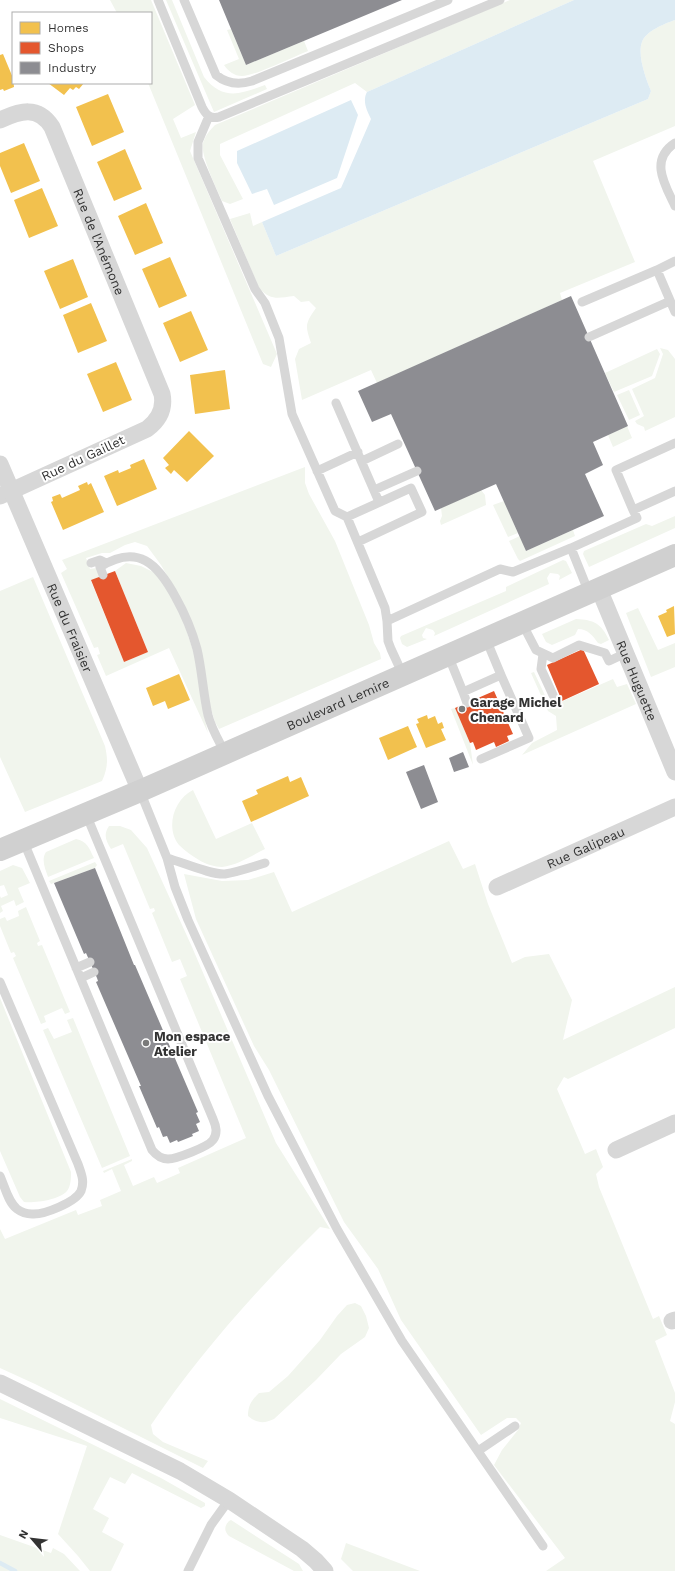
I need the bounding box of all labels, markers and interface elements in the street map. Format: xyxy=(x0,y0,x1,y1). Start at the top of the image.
legend xyxy=(12,12,152,84)
text: Homes xyxy=(48,21,89,35)
text: Shops xyxy=(48,41,84,55)
text: Industry xyxy=(48,61,97,75)
street label: Rue de l'Anémone xyxy=(71,186,128,297)
street label: Rue du Gaillet xyxy=(39,432,127,484)
street label: Rue du Fraisier xyxy=(44,581,96,675)
street label: Rue Huguette xyxy=(614,638,660,723)
street label: Boulevard Lemire xyxy=(284,675,391,733)
place label: Garage Michel Chenard xyxy=(470,695,562,725)
marker: Garage Michel Chenard xyxy=(457,704,467,714)
street label: Rue Galipeau xyxy=(544,823,627,871)
place label: Mon espace Atelier xyxy=(154,1029,231,1059)
marker: Mon espace Atelier xyxy=(141,1038,151,1048)
north arrow xyxy=(12,1519,52,1559)
text: N xyxy=(16,1528,31,1541)

